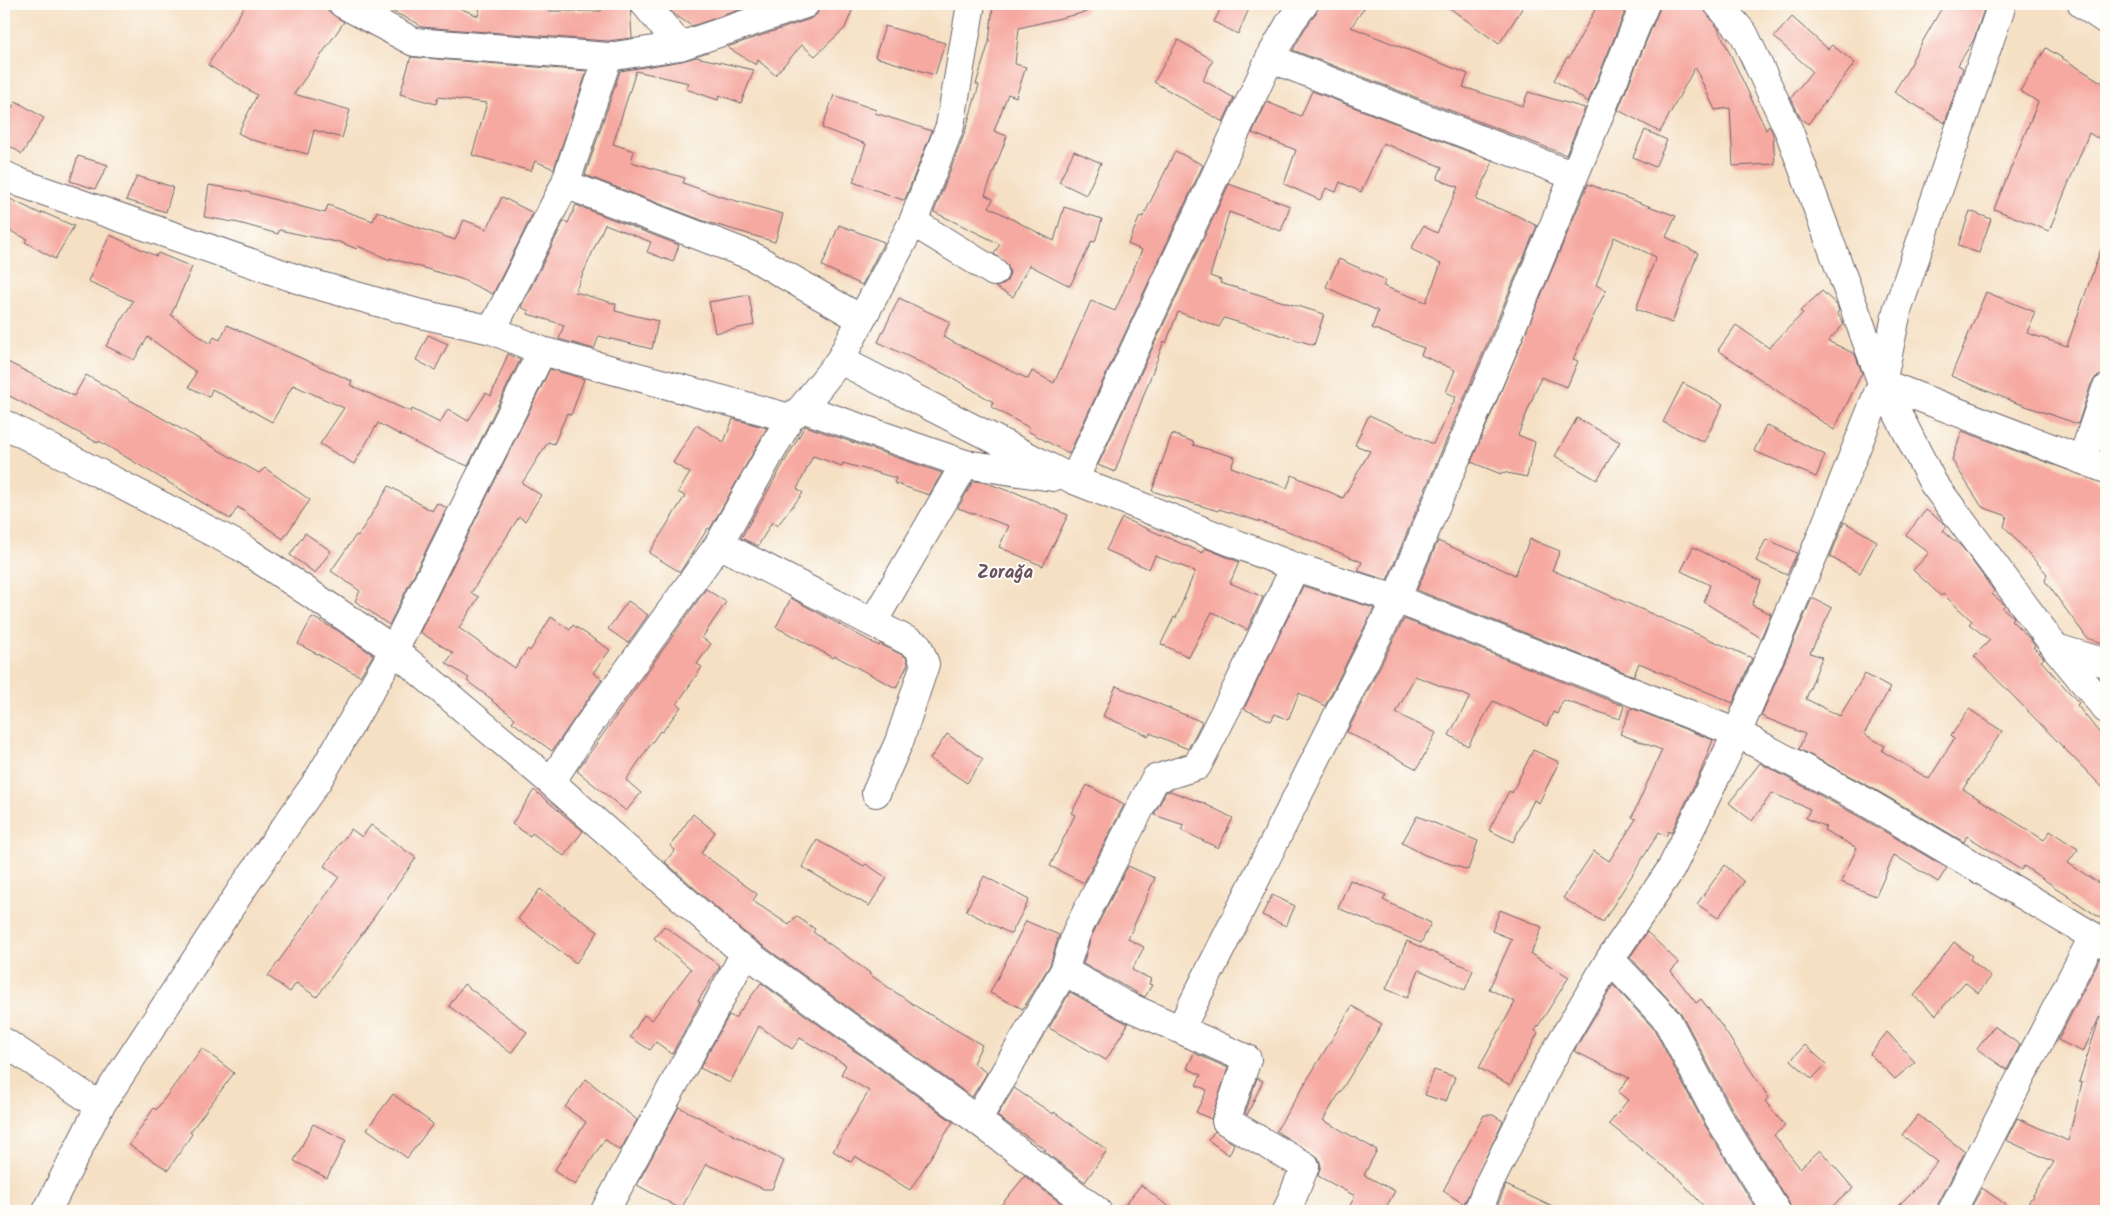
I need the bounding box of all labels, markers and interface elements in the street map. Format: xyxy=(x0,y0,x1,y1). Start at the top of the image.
district label: Zorağa xyxy=(977,558,1033,588)

